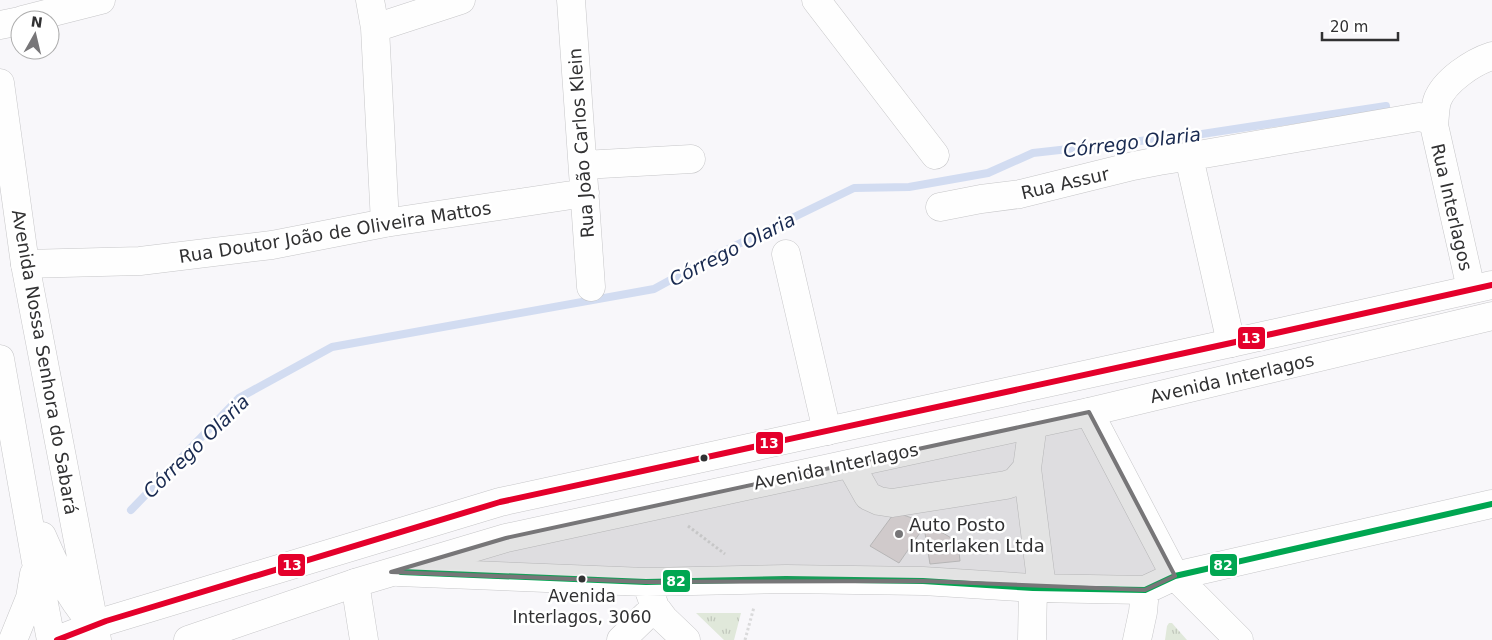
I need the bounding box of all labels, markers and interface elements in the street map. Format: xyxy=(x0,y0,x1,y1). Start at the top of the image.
north arrow xyxy=(10,10,60,60)
scale bar xyxy=(1322,10,1398,42)
text: N xyxy=(30,13,44,31)
text: 20 m xyxy=(1330,18,1368,36)
street label: Rua João Carlos Klein xyxy=(564,47,598,239)
water label: Córrego Olaria xyxy=(1062,123,1202,161)
street label: Rua Interlagos xyxy=(1427,141,1477,273)
street label: Rua Assur xyxy=(1019,163,1112,203)
street label: Rua Doutor João de Oliveira Mattos xyxy=(177,197,493,267)
street label: Avenida Nossa Senhora do Sabará xyxy=(8,208,82,516)
water label: Córrego Olaria xyxy=(665,208,799,290)
line badge: 13 xyxy=(1237,326,1266,350)
text: 13 xyxy=(1241,330,1261,346)
street label: Avenida Interlagos xyxy=(1148,349,1316,407)
water label: Córrego Olaria xyxy=(139,390,253,502)
line badge: 13 xyxy=(755,431,784,455)
text: 13 xyxy=(759,435,779,451)
street label: Avenida Interlagos xyxy=(752,438,920,494)
unlabelled marker xyxy=(699,453,709,463)
place label: Auto Posto Interlaken Ltda xyxy=(909,514,1045,556)
marker: Auto Posto Interlaken Ltda xyxy=(893,528,905,540)
line badge: 13 xyxy=(277,553,306,577)
line badge: 82 xyxy=(1209,553,1238,577)
text: 13 xyxy=(282,557,302,573)
text: 82 xyxy=(1213,557,1233,573)
line badge: 82 xyxy=(662,569,691,593)
text: 82 xyxy=(666,573,686,589)
marker: Avenida Interlagos, 3060 xyxy=(577,574,587,584)
place label: Avenida Interlagos, 3060 xyxy=(512,586,652,627)

